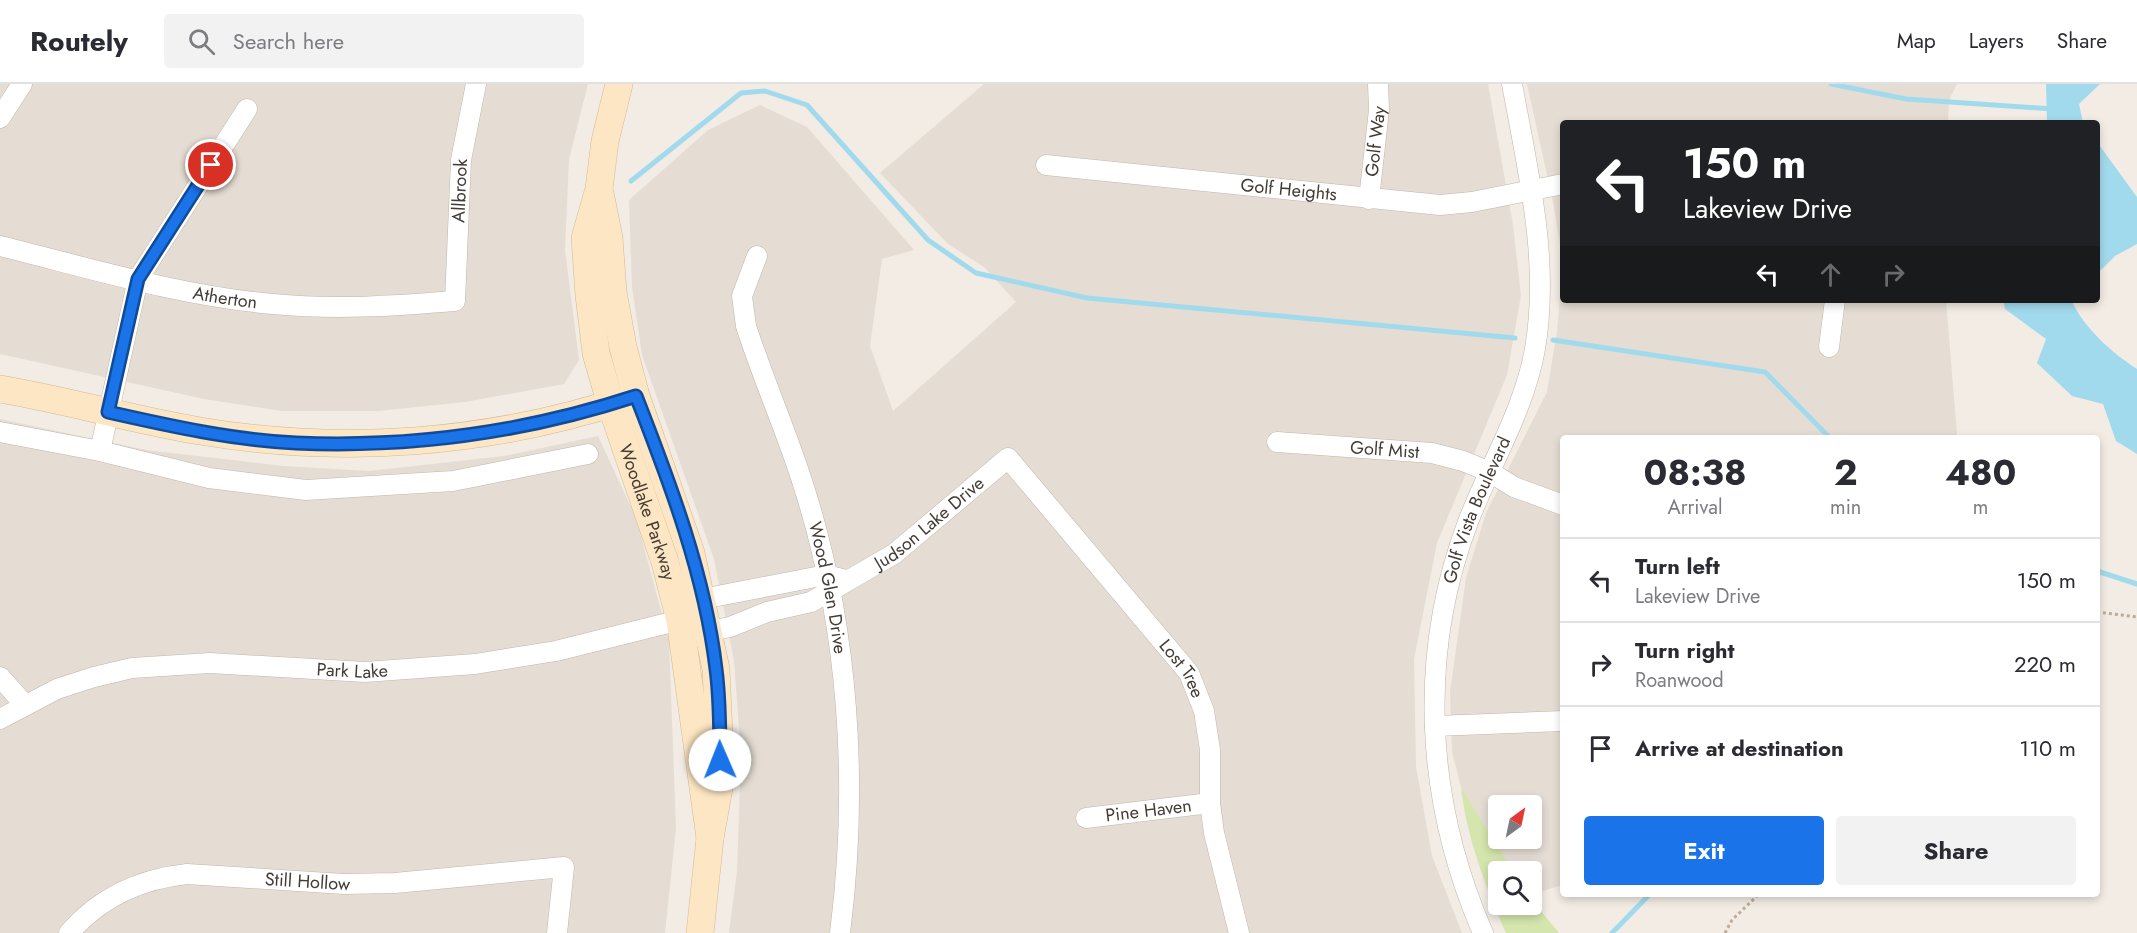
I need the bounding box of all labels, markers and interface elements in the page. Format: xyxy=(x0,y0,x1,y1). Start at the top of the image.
search box xyxy=(164,14,584,68)
text: Routely xyxy=(30,21,128,62)
icon: search xyxy=(185,25,218,58)
text: Search here xyxy=(233,25,344,57)
text: Map xyxy=(1897,26,1936,56)
text: Layers xyxy=(1969,26,2024,56)
text: Share xyxy=(2057,26,2107,56)
street label: Golf Way xyxy=(1359,105,1392,178)
text: 150 m xyxy=(1683,133,1806,194)
pin xyxy=(185,139,236,190)
icon: left xyxy=(1584,144,1662,222)
icon: arrive xyxy=(194,148,227,181)
street label: Allbrook xyxy=(445,158,474,223)
street label: Golf Heights xyxy=(1239,172,1338,207)
text: Lakeview Drive xyxy=(1683,189,1852,228)
icon: left xyxy=(1751,258,1784,291)
icon: ahead xyxy=(1814,258,1847,291)
icon: right xyxy=(1877,258,1910,291)
street label: Atherton xyxy=(191,280,259,315)
street label: Golf Vista Boulevard xyxy=(1437,432,1517,586)
street label: Golf Mist xyxy=(1349,434,1421,465)
street label: Woodlake Parkway xyxy=(612,440,682,583)
text: 08:38 xyxy=(1644,446,1746,498)
text: 2 xyxy=(1834,446,1858,498)
text: 480 xyxy=(1945,446,2016,498)
street label: Judson Lake Drive xyxy=(868,470,990,577)
text: Arrival xyxy=(1667,493,1723,522)
text: min xyxy=(1830,493,1861,522)
text: m xyxy=(1973,493,1988,522)
street label: Wood Glen Drive xyxy=(802,519,853,655)
text: Turn left xyxy=(1635,550,1720,582)
icon: left xyxy=(1584,564,1617,597)
text: 150 m xyxy=(2017,564,2076,596)
text: Lakeview Drive xyxy=(1635,582,1760,611)
street label: Lost Tree xyxy=(1153,634,1211,702)
text: Turn right xyxy=(1635,634,1735,666)
icon: right xyxy=(1584,648,1617,681)
text: 220 m xyxy=(2014,648,2076,680)
street label: Park Lake xyxy=(316,656,389,685)
text: Roanwood xyxy=(1635,666,1724,695)
position arrow xyxy=(688,728,752,792)
icon: arrive xyxy=(1584,732,1617,765)
text: Arrive at destination xyxy=(1635,732,1844,764)
text: 110 m xyxy=(2019,732,2076,764)
street label: Pine Haven xyxy=(1104,792,1193,829)
north arrow xyxy=(1488,795,1542,849)
map controls xyxy=(1488,795,1542,915)
button: Exit xyxy=(1584,816,1824,885)
button: Share xyxy=(1836,816,2076,885)
button: search xyxy=(1488,861,1542,915)
street label: Still Hollow xyxy=(264,866,352,897)

